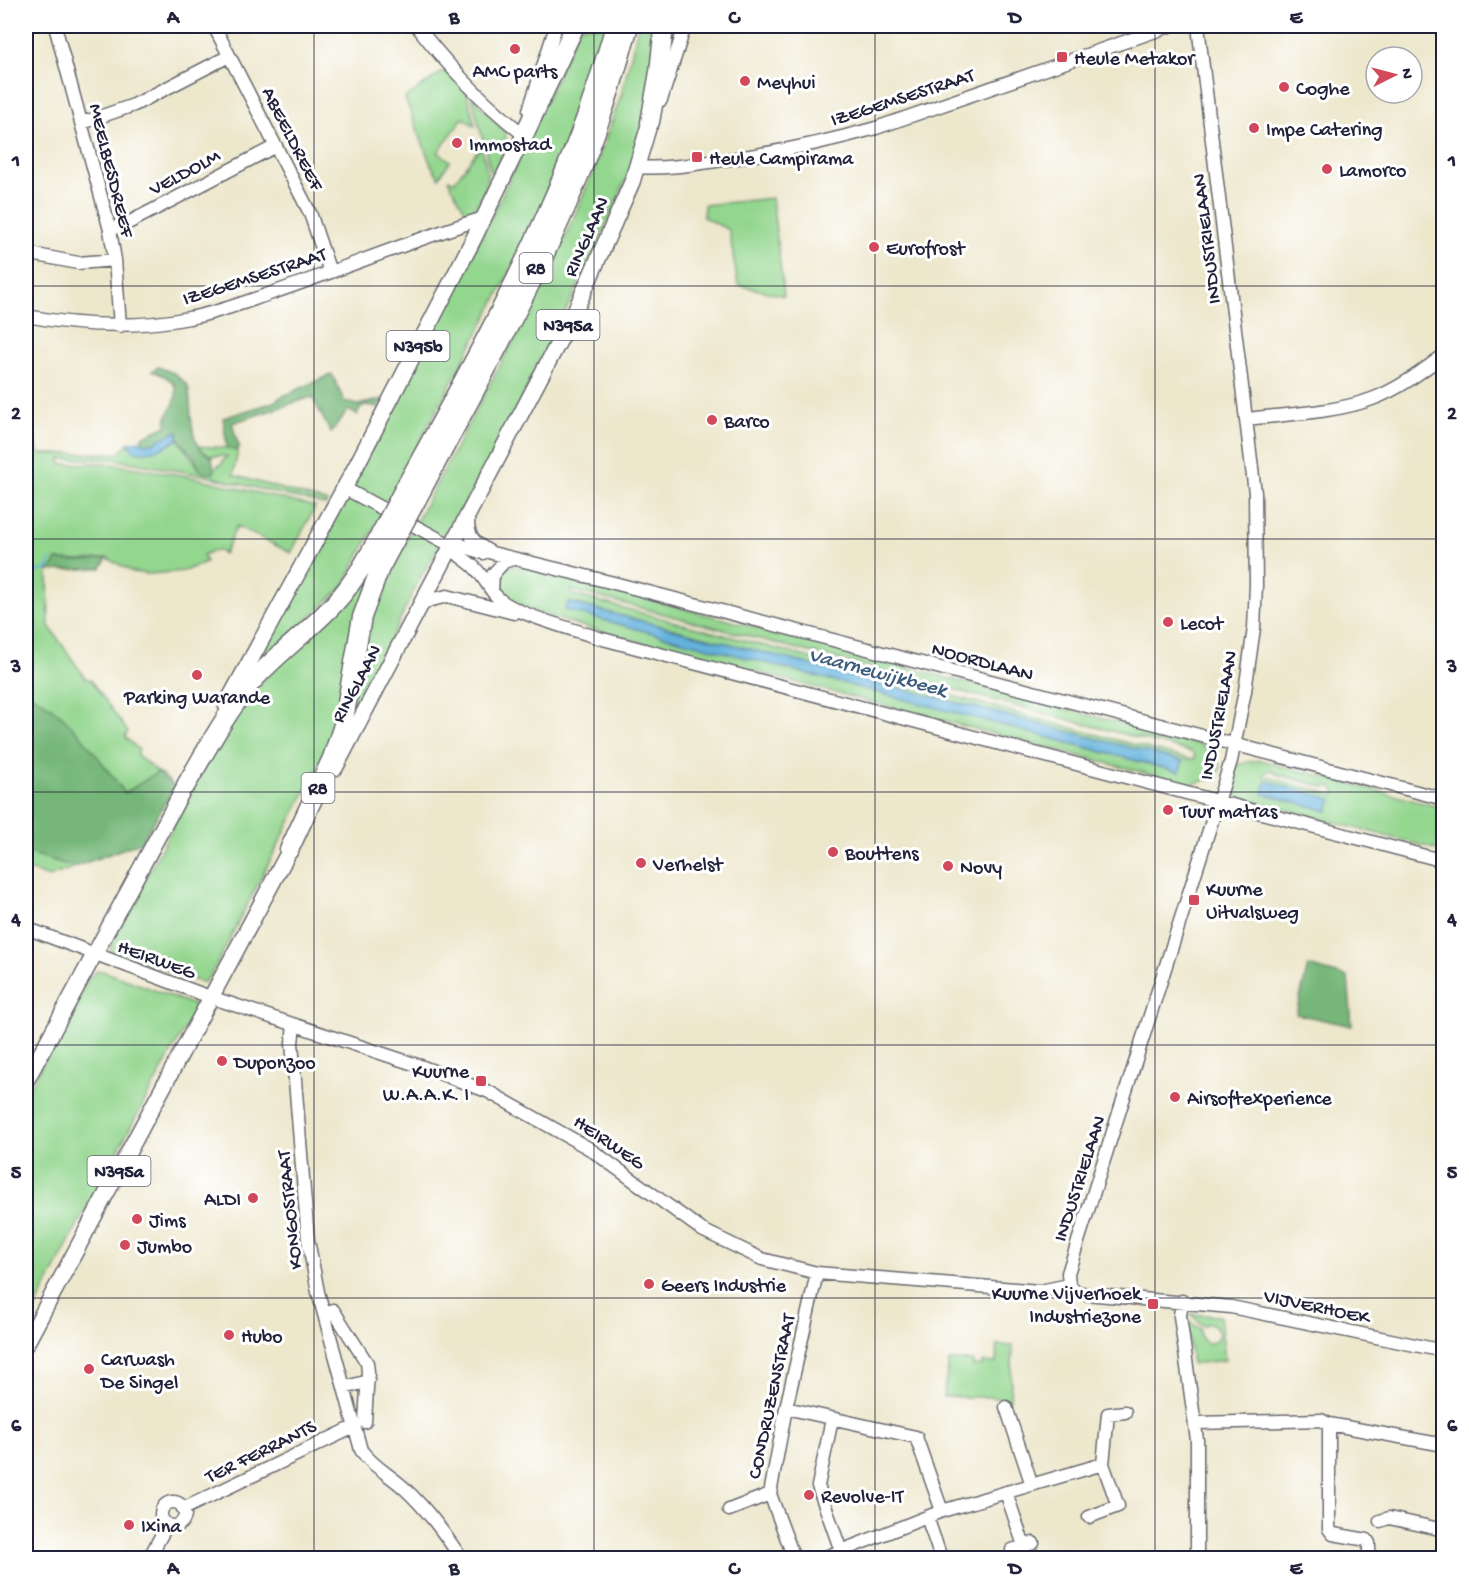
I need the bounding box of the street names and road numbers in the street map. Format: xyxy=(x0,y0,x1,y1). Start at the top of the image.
street label: IZEGEMSESTRAAT xyxy=(828,65,979,133)
street label: ABEELDREEF xyxy=(255,84,328,197)
street label: MEELBESDREEF xyxy=(82,102,138,242)
street label: VELDOLM xyxy=(145,146,225,203)
street label: INDUSTRIELAAN xyxy=(1189,172,1228,305)
street label: RINGLAAN xyxy=(560,194,616,281)
street label: IZEGEMSESTRAAT xyxy=(180,244,331,312)
road number: R8 xyxy=(520,253,552,283)
road number: N395a xyxy=(536,310,600,340)
road number: N395b xyxy=(386,331,450,361)
street label: NOORDLAAN xyxy=(929,639,1036,688)
street label: RINGLAAN xyxy=(328,642,388,728)
street label: INDUSTRIELAAN xyxy=(1197,649,1244,782)
road number: R8 xyxy=(302,773,334,803)
street label: HEIRWEG xyxy=(114,937,199,986)
street label: HEIRWEG xyxy=(568,1112,649,1177)
street label: INDUSTRIELAAN xyxy=(1050,1113,1113,1245)
street label: KONGOSTRAAT xyxy=(274,1148,309,1270)
road number: N395a xyxy=(88,1156,150,1186)
street label: VIJVERHOEK xyxy=(1260,1286,1373,1331)
street label: CONDRUZENSTRAAT xyxy=(745,1311,802,1481)
street label: TER FERRANTS xyxy=(201,1416,322,1490)

